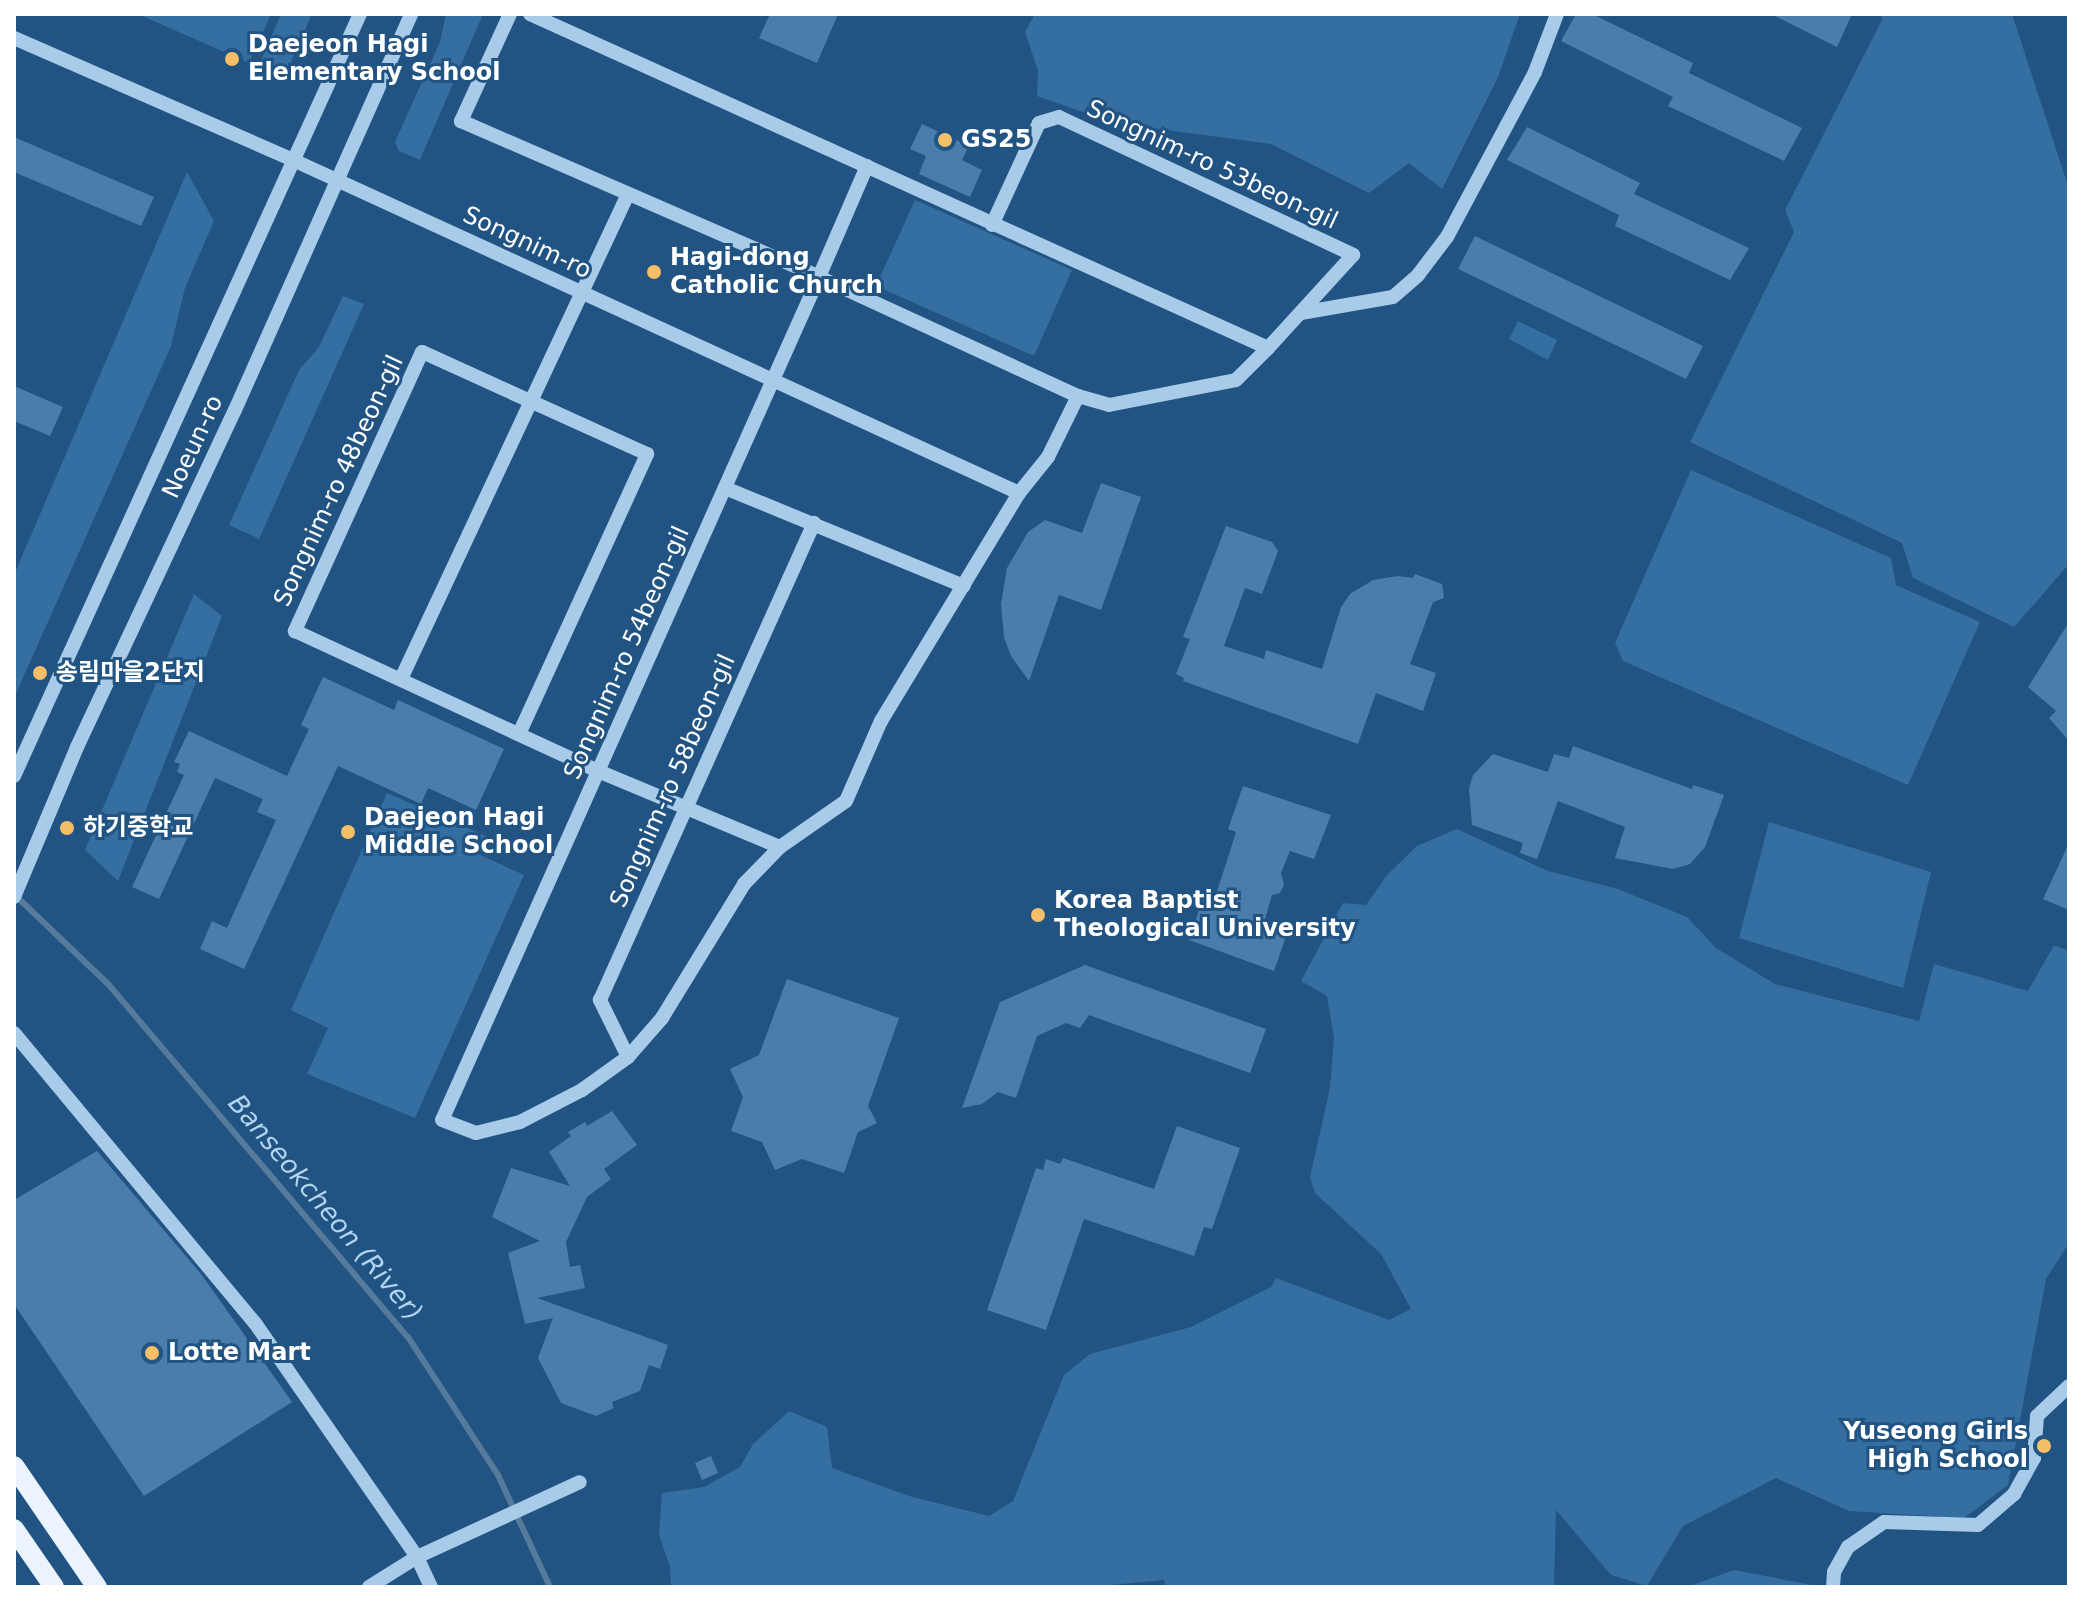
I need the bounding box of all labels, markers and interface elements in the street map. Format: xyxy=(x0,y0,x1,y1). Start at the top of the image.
place label: Daejeon Hagi Elementary School xyxy=(248,31,501,87)
marker: Daejeon Hagi Elementary School xyxy=(223,50,241,68)
street label: Songnim-ro 53beon-gil xyxy=(1082,94,1342,236)
place label: GS25 xyxy=(961,126,1031,154)
marker: GS25 xyxy=(936,131,954,149)
street label: Songnim-ro xyxy=(458,201,596,285)
place label: Hagi-dong Catholic Church xyxy=(670,244,883,300)
marker: Hagi-dong Catholic Church xyxy=(645,263,663,281)
street label: Songnim-ro 48beon-gil xyxy=(268,351,410,611)
street label: Noeun-ro xyxy=(157,391,229,503)
street label: Songnim-ro 54beon-gil xyxy=(558,522,696,784)
street label: Songnim-ro 58beon-gil xyxy=(604,650,742,912)
place label: 송림마을2단지 xyxy=(56,659,205,687)
marker: 송림마을2단지 xyxy=(31,664,49,682)
place label: Daejeon Hagi Middle School xyxy=(364,804,553,860)
place label: 하기중학교 xyxy=(83,814,193,842)
marker: 하기중학교 xyxy=(58,819,76,837)
marker: Daejeon Hagi Middle School xyxy=(339,823,357,841)
place label: Korea Baptist Theological University xyxy=(1054,887,1356,943)
marker: Korea Baptist Theological University xyxy=(1029,906,1047,924)
water label: Banseokcheon (River) xyxy=(221,1088,429,1328)
place label: Lotte Mart xyxy=(168,1339,311,1367)
marker: Lotte Mart xyxy=(143,1344,161,1362)
place label: Yuseong Girls High School xyxy=(1843,1418,2028,1474)
marker: Yuseong Girls High School xyxy=(2035,1437,2053,1455)

